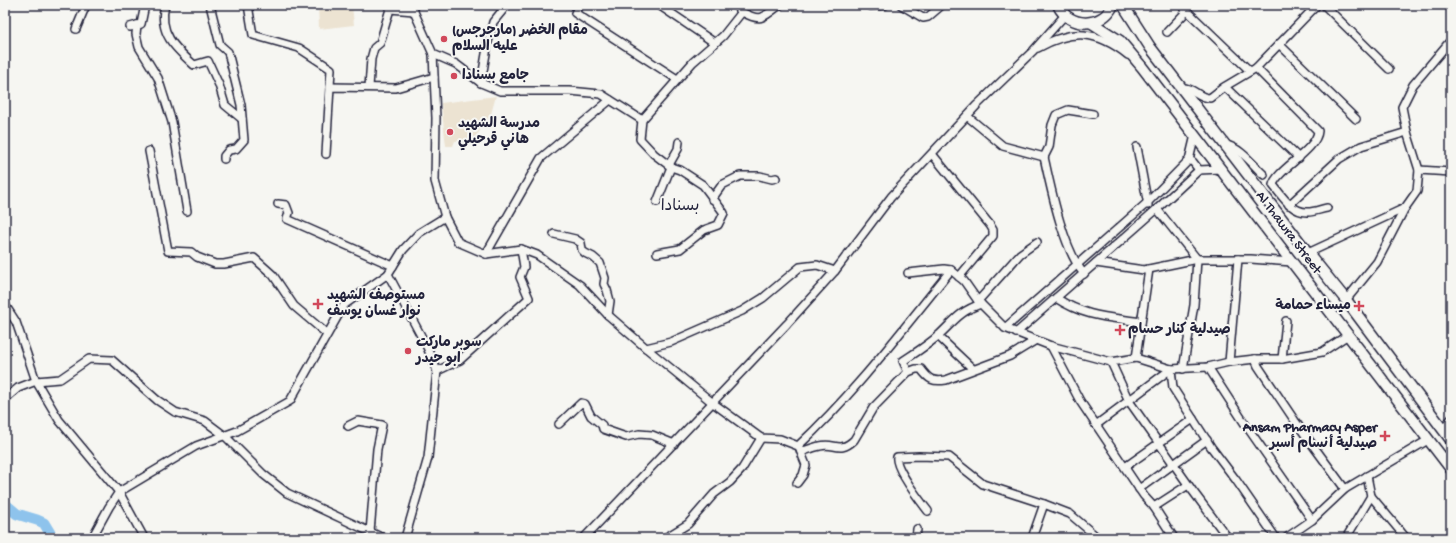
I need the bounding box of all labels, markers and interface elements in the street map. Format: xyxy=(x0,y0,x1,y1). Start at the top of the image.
place label: مقام الخضر (مارجرجس) عليه السلام xyxy=(452,23,588,56)
marker: مقام الخضر (مارجرجس) عليه السلام xyxy=(439,34,449,44)
place label: جامع بسنادا xyxy=(462,68,529,85)
marker: جامع بسنادا xyxy=(449,71,459,81)
place label: مدرسة الشهيد هاني قرحيلي xyxy=(458,116,540,151)
marker: مدرسة الشهيد هاني قرحيلي xyxy=(445,127,455,137)
street label: Al Thawra Street xyxy=(1251,188,1326,279)
district label: بسنادا xyxy=(661,198,699,217)
place label: مستوصف الشهيد نوار غسان يوسف xyxy=(327,288,425,321)
marker: مستوصف الشهيد نوار غسان يوسف xyxy=(312,298,324,310)
place label: ميساء حمامة xyxy=(1275,298,1351,315)
marker: ميساء حمامة xyxy=(1354,301,1364,311)
place label: صيدلية كنار حسام xyxy=(1128,321,1231,339)
marker: صيدلية كنار حسام xyxy=(1115,325,1125,335)
place label: سوبر ماركت ابو حيدر xyxy=(414,335,482,368)
marker: سوبر ماركت ابو حيدر xyxy=(403,346,413,356)
place label: Ansam Pharmacy Asper صيدلية أنسام أسبر xyxy=(1242,420,1379,453)
marker: Ansam Pharmacy Asper صيدلية أنسام أسبر xyxy=(1380,431,1390,441)

